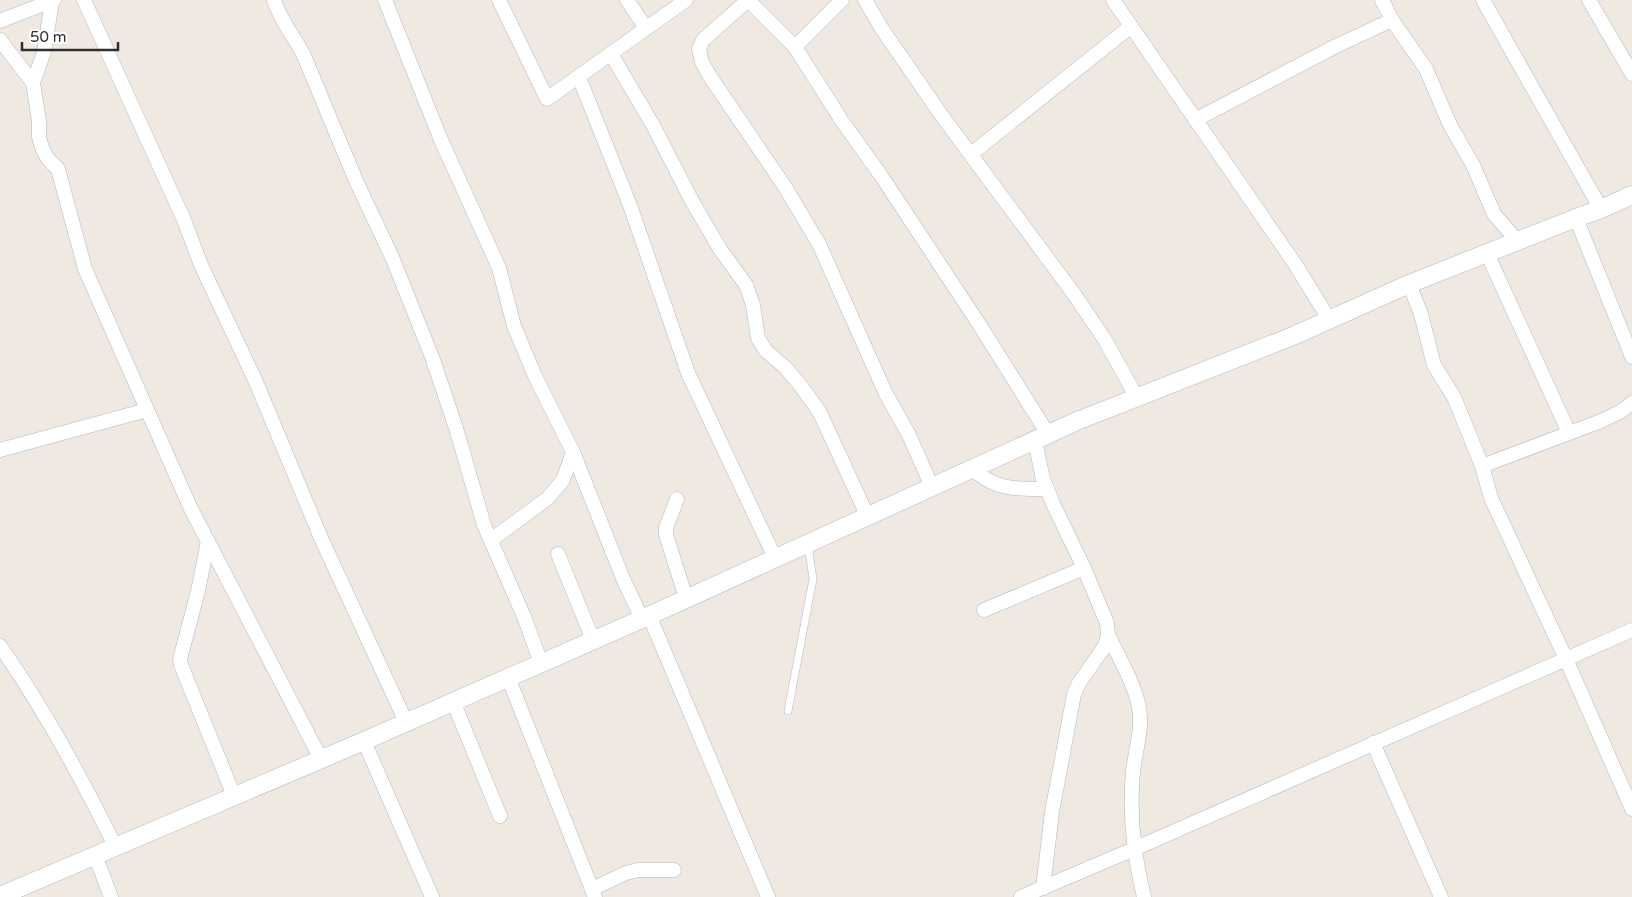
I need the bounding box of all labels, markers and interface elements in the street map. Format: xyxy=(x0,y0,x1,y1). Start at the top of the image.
scale bar xyxy=(22,20,119,52)
text: 50 m xyxy=(30,28,67,46)

